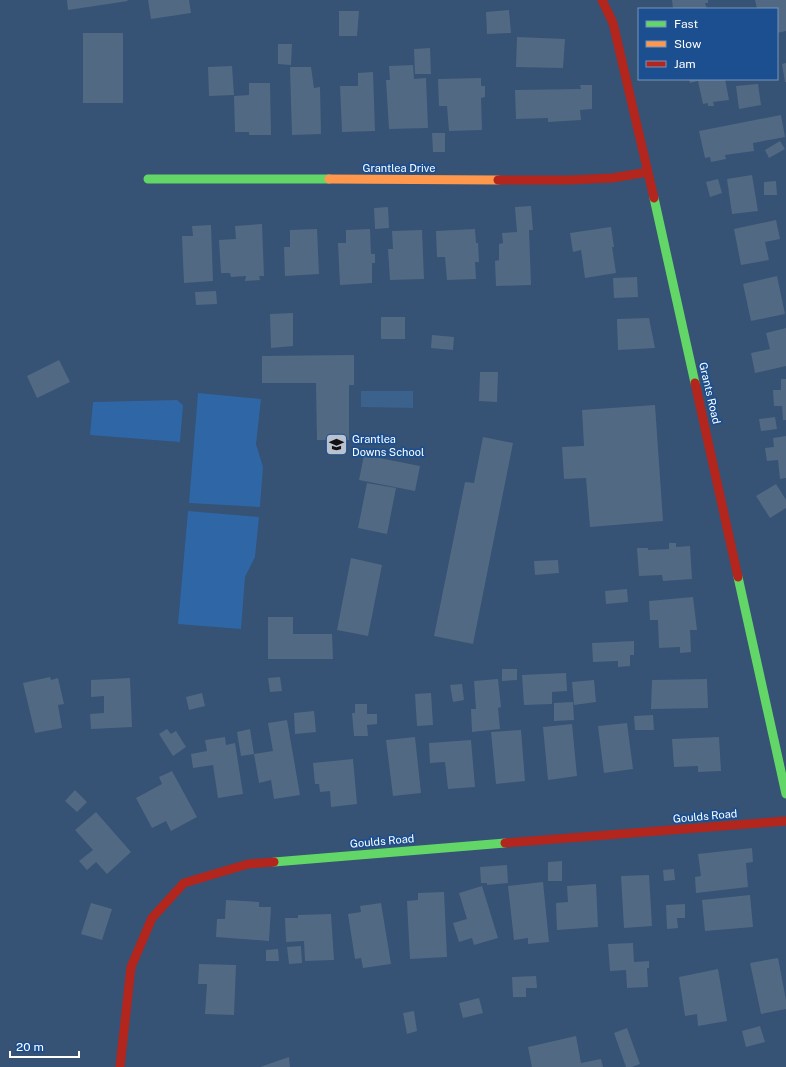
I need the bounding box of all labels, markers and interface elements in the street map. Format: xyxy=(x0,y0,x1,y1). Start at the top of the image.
legend xyxy=(638,8,778,80)
text: Fast xyxy=(674,17,699,31)
text: Slow xyxy=(674,37,702,51)
text: Jam xyxy=(674,57,696,71)
street label: Grantlea Drive xyxy=(363,162,435,174)
street label: Grants Road xyxy=(697,361,723,425)
school or university icon: Grantlea Downs School xyxy=(324,432,350,458)
place label: Grantlea Downs School xyxy=(352,433,424,458)
street label: Goulds Road xyxy=(672,807,738,825)
street label: Goulds Road xyxy=(349,832,415,850)
scale bar xyxy=(10,1033,79,1059)
text: 20 m xyxy=(16,1040,44,1054)

